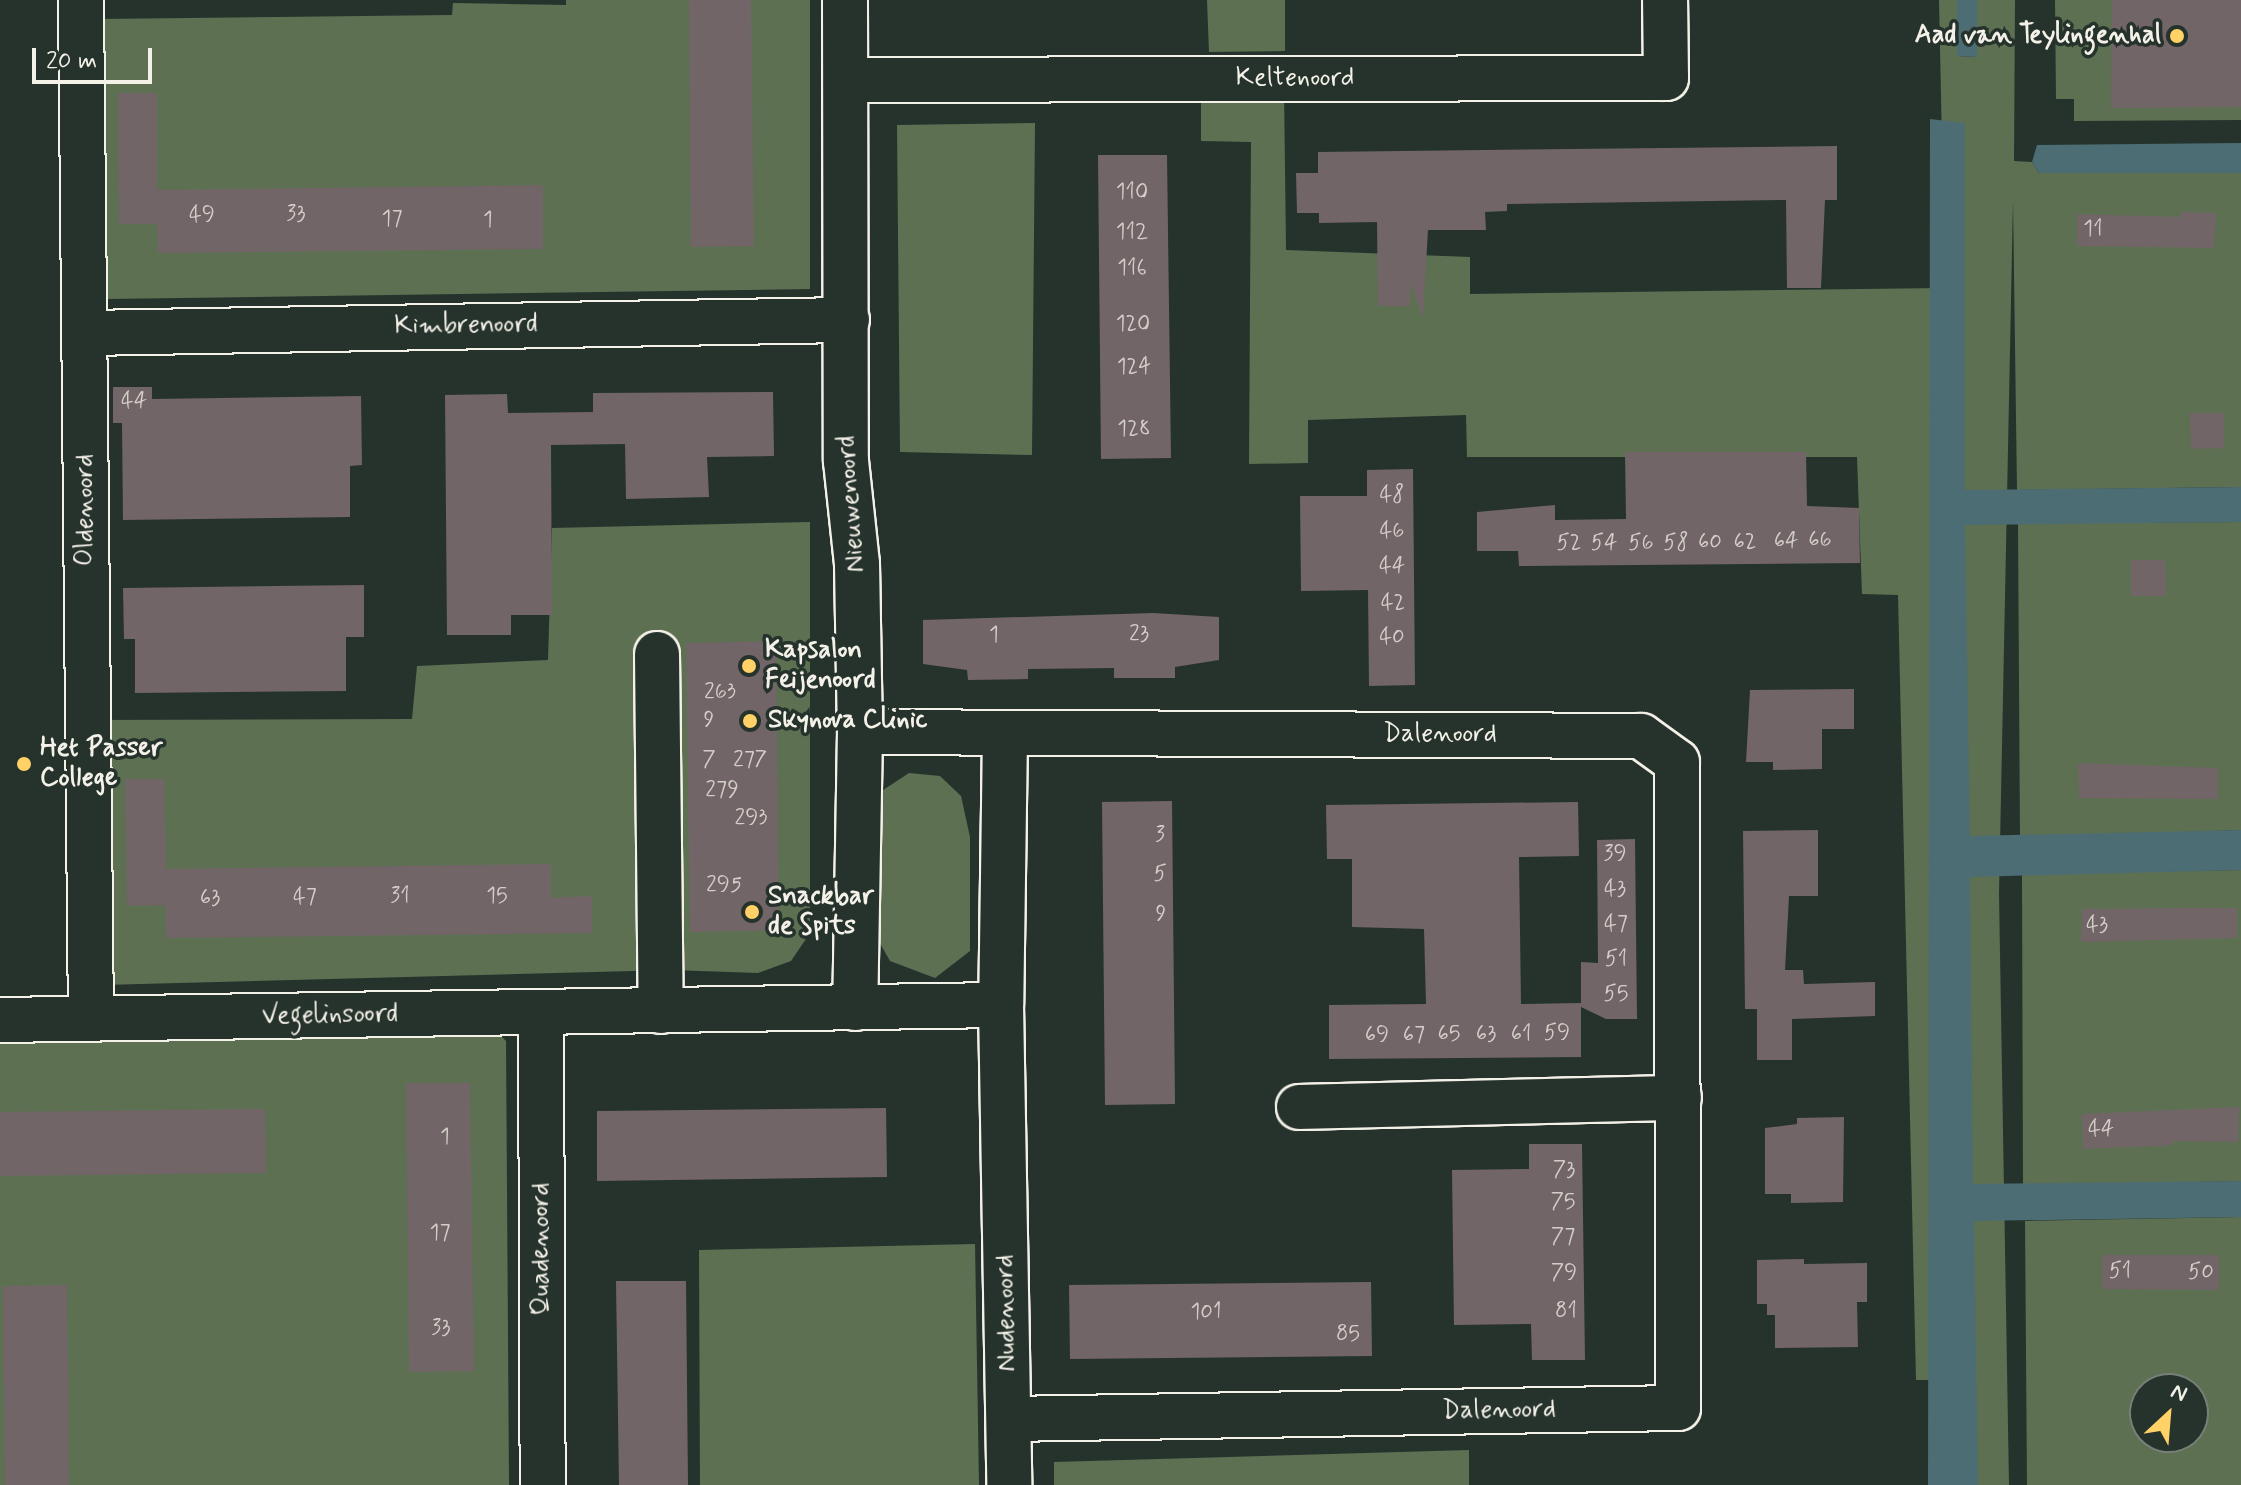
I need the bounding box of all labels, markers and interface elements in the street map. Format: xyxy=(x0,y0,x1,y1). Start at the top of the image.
place label: Aad van Teylingenhal xyxy=(1923,20,2161,52)
marker: Aad van Teylingenhal xyxy=(2168,27,2186,45)
scale bar xyxy=(36,32,156,82)
text: 20 m xyxy=(46,46,97,77)
street label: Keltenoord xyxy=(1236,63,1354,95)
house number: 110 xyxy=(1116,180,1148,206)
house number: 33 xyxy=(286,202,306,228)
house number: 49 xyxy=(189,203,215,229)
house number: 17 xyxy=(382,207,402,233)
house number: 1 xyxy=(483,208,493,234)
house number: 11 xyxy=(2083,217,2103,243)
house number: 112 xyxy=(1116,220,1148,246)
house number: 116 xyxy=(1117,256,1147,282)
street label: Kimbrenoord xyxy=(394,309,538,343)
house number: 120 xyxy=(1116,312,1150,338)
house number: 124 xyxy=(1117,355,1151,381)
house number: 44 xyxy=(121,389,147,415)
house number: 128 xyxy=(1117,417,1151,443)
street label: Nieuwenoord xyxy=(832,434,872,574)
street label: Oldenoord xyxy=(70,454,102,566)
house number: 48 xyxy=(1380,483,1404,509)
house number: 46 xyxy=(1380,519,1404,545)
house number: 66 xyxy=(1808,528,1832,554)
house number: 64 xyxy=(1774,529,1798,555)
house number: 60 xyxy=(1698,530,1722,556)
house number: 62 xyxy=(1734,530,1756,556)
house number: 52 xyxy=(1557,531,1581,557)
house number: 54 xyxy=(1591,531,1617,557)
house number: 56 xyxy=(1628,531,1654,557)
house number: 58 xyxy=(1663,531,1689,557)
house number: 44 xyxy=(1379,554,1405,580)
house number: 42 xyxy=(1381,591,1405,617)
house number: 23 xyxy=(1129,622,1149,648)
house number: 1 xyxy=(989,623,999,649)
house number: 40 xyxy=(1379,625,1405,651)
place label: Kapsalon Feijenoord xyxy=(765,635,876,696)
marker: Kapsalon Feijenoord xyxy=(740,657,758,675)
house number: 263 xyxy=(704,680,736,706)
place label: Skynova Clinic xyxy=(768,705,927,737)
house number: 9 xyxy=(704,708,714,734)
marker: Skynova Clinic xyxy=(739,710,761,732)
street label: Dalenoord xyxy=(1383,719,1497,751)
place label: Het Passer College xyxy=(40,733,158,794)
house number: 7 xyxy=(702,748,716,774)
house number: 277 xyxy=(733,748,767,774)
marker: Het Passer College xyxy=(15,755,33,773)
house number: 279 xyxy=(705,778,739,804)
house number: 293 xyxy=(735,806,767,832)
house number: 3 xyxy=(1155,823,1165,849)
house number: 39 xyxy=(1603,842,1627,868)
house number: 5 xyxy=(1153,862,1167,888)
house number: 295 xyxy=(706,873,742,899)
house number: 43 xyxy=(1604,877,1626,903)
place label: Snackbar de Spits xyxy=(768,881,874,942)
house number: 31 xyxy=(390,884,410,910)
house number: 15 xyxy=(486,884,508,910)
house number: 47 xyxy=(293,885,317,911)
house number: 63 xyxy=(200,886,220,912)
house number: 9 xyxy=(1156,902,1166,928)
marker: Snackbar de Spits xyxy=(743,903,761,921)
house number: 47 xyxy=(1604,912,1628,938)
house number: 43 xyxy=(2086,913,2108,939)
house number: 51 xyxy=(1605,947,1627,973)
house number: 55 xyxy=(1604,982,1628,1008)
street label: Vegelinsoord xyxy=(262,999,398,1033)
house number: 59 xyxy=(1544,1021,1570,1047)
house number: 65 xyxy=(1438,1022,1460,1048)
house number: 63 xyxy=(1476,1022,1496,1048)
house number: 61 xyxy=(1511,1022,1531,1048)
house number: 69 xyxy=(1365,1023,1389,1049)
house number: 67 xyxy=(1403,1023,1425,1049)
house number: 44 xyxy=(2088,1117,2114,1143)
house number: 1 xyxy=(440,1125,450,1151)
house number: 73 xyxy=(1553,1158,1575,1184)
street label: Quadenoord xyxy=(526,1182,558,1316)
house number: 75 xyxy=(1550,1190,1576,1216)
house number: 17 xyxy=(430,1221,450,1247)
house number: 77 xyxy=(1551,1225,1575,1251)
street label: Nudenoord xyxy=(990,1254,1024,1372)
house number: 51 xyxy=(2109,1259,2131,1285)
house number: 50 xyxy=(2188,1260,2214,1286)
house number: 79 xyxy=(1551,1261,1577,1287)
house number: 81 xyxy=(1555,1299,1577,1325)
house number: 101 xyxy=(1191,1300,1221,1326)
house number: 33 xyxy=(431,1316,451,1342)
house number: 85 xyxy=(1336,1322,1360,1348)
north arrow xyxy=(2129,1373,2209,1453)
text: N xyxy=(2166,1377,2191,1409)
street label: Dalenoord xyxy=(1442,1394,1556,1428)

